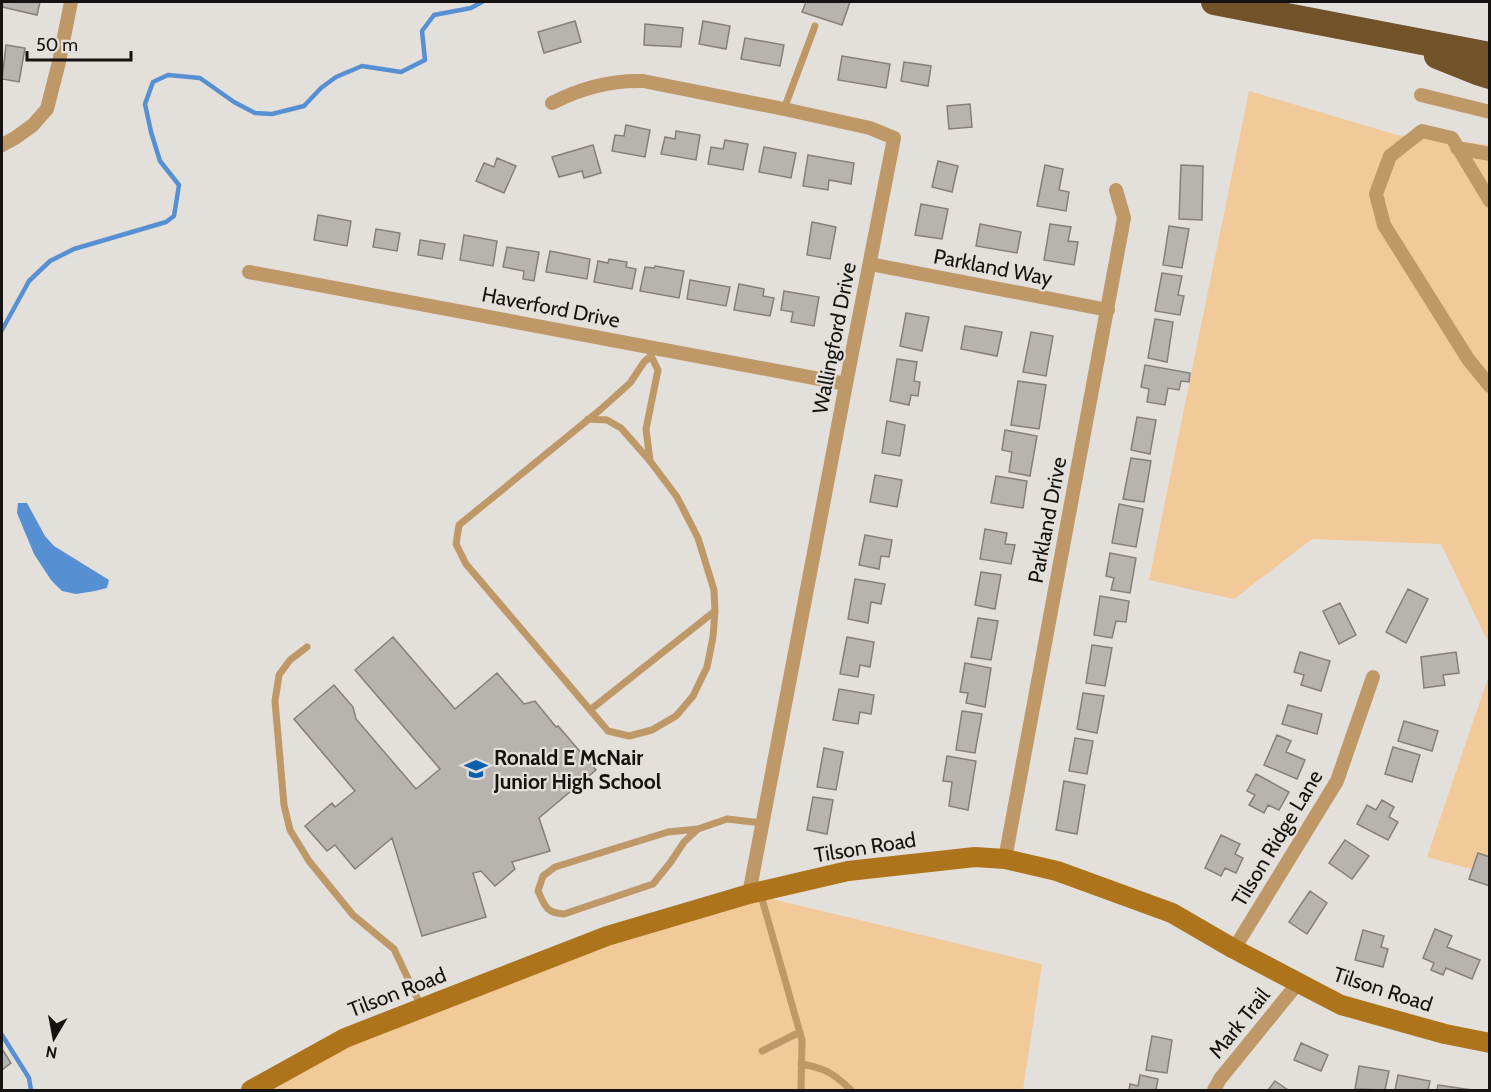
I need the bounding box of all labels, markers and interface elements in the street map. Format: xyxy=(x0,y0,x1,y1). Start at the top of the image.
scale bar xyxy=(27,24,130,62)
text: 50 m xyxy=(36,34,78,56)
street label: Parkland Way xyxy=(932,243,1055,291)
street label: Wallingford Drive xyxy=(807,260,861,416)
street label: Haverford Drive xyxy=(480,281,622,333)
street label: Parkland Drive xyxy=(1023,455,1072,585)
place label: Ronald E McNair Junior High School xyxy=(493,745,662,794)
school or university icon: Ronald E McNair Junior High School xyxy=(463,756,489,782)
street label: Tilson Ridge Lane xyxy=(1226,765,1328,911)
street label: Tilson Road xyxy=(812,827,918,867)
street label: Tilson Road xyxy=(1330,961,1436,1017)
street label: Tilson Road xyxy=(345,962,449,1022)
street label: Mark Trail xyxy=(1203,983,1275,1063)
north arrow xyxy=(24,1008,84,1068)
text: N xyxy=(44,1042,59,1063)

